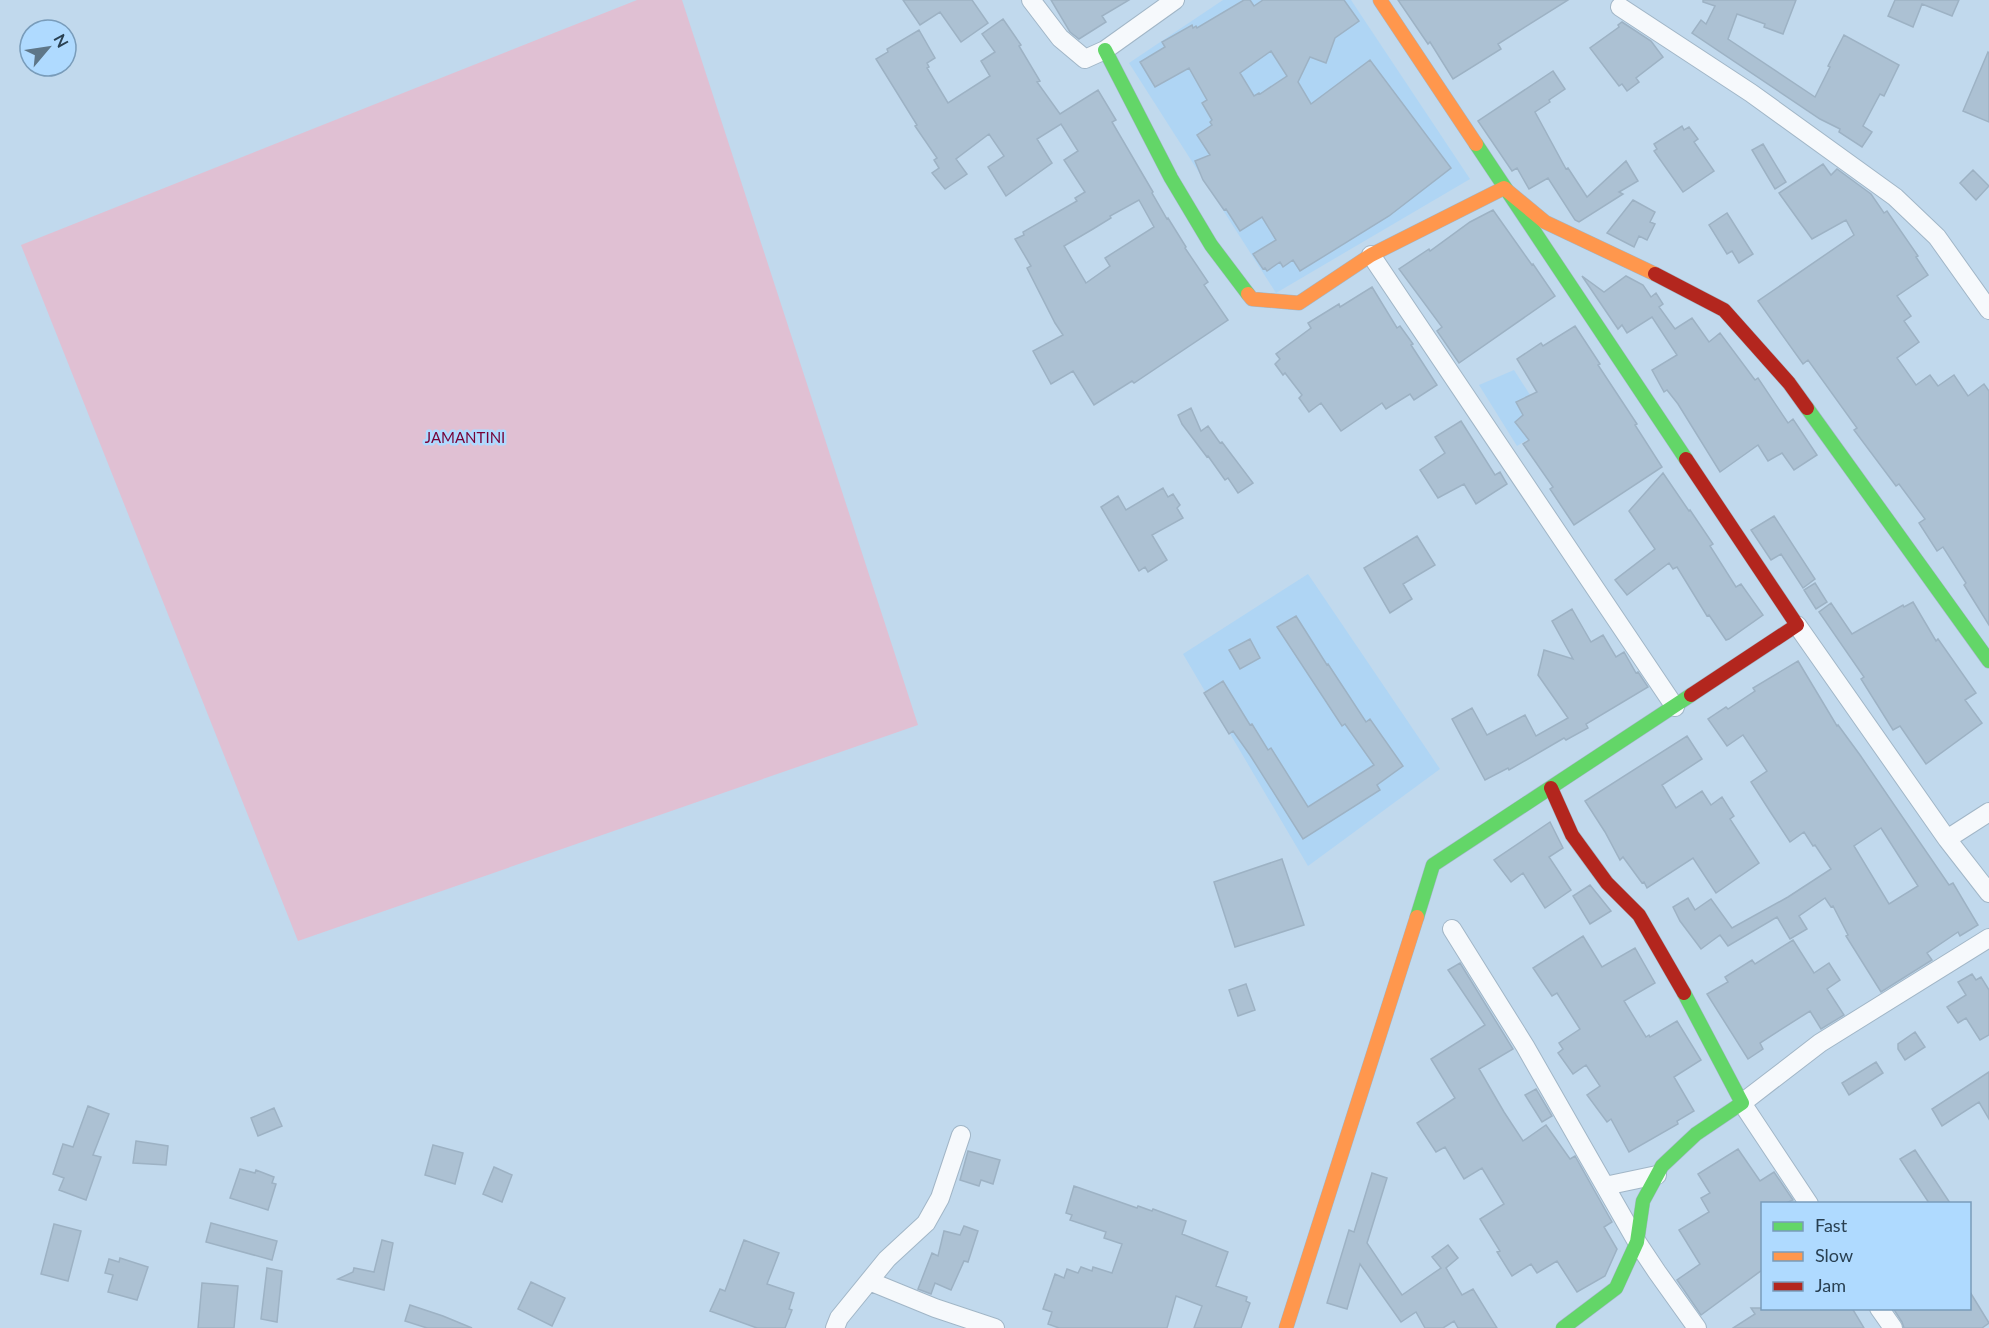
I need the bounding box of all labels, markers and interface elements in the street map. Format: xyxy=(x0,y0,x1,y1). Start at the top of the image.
north arrow xyxy=(18,18,78,78)
text: N xyxy=(50,30,73,50)
park label: JAMANTINI xyxy=(425,428,505,446)
legend xyxy=(1761,1202,1971,1310)
text: Fast xyxy=(1815,1214,1848,1236)
text: Slow xyxy=(1815,1244,1853,1266)
text: Jam xyxy=(1815,1274,1846,1296)

